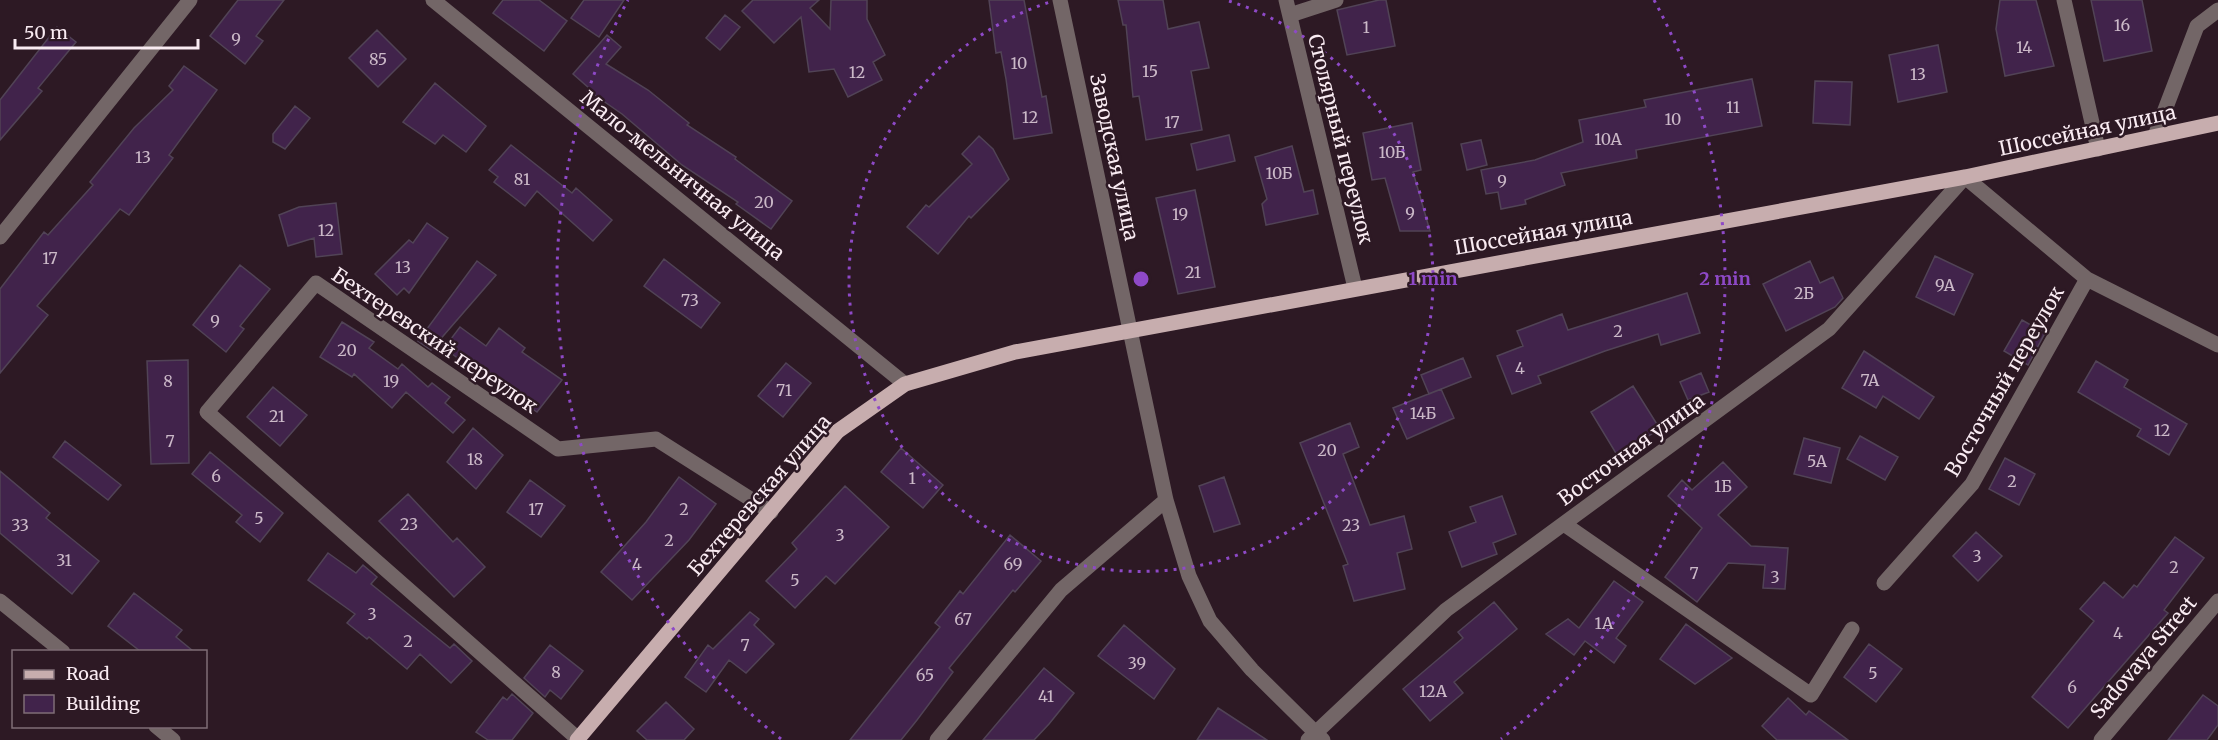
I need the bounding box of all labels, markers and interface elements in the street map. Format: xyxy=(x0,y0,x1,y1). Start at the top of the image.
scale bar xyxy=(15,12,198,50)
house number: 16 xyxy=(2114,15,2130,35)
house number: 1 xyxy=(1362,17,1370,37)
text: 50 m xyxy=(24,21,68,44)
house number: 9 xyxy=(231,29,241,49)
street label: Столярный переулок xyxy=(1303,31,1379,247)
house number: 14 xyxy=(2016,37,2032,57)
house number: 85 xyxy=(369,49,387,69)
house number: 10 xyxy=(1011,53,1027,73)
house number: 15 xyxy=(1142,61,1158,81)
house number: 12 xyxy=(849,62,865,82)
house number: 13 xyxy=(1910,64,1926,84)
street label: Заводская улица xyxy=(1085,71,1145,243)
street label: Мало-мельничная улица xyxy=(576,85,790,265)
house number: 11 xyxy=(1726,97,1740,117)
street label: Шоссейная улица xyxy=(1996,99,2178,161)
house number: 12 xyxy=(1022,107,1038,127)
house number: 10 xyxy=(1665,109,1681,129)
house number: 17 xyxy=(1164,112,1180,132)
house number: 10А xyxy=(1594,129,1623,149)
house number: 10Б xyxy=(1378,142,1406,162)
house number: 13 xyxy=(135,147,151,167)
house number: 10Б xyxy=(1265,163,1293,183)
house number: 81 xyxy=(514,169,530,189)
house number: 9 xyxy=(1497,171,1507,191)
house number: 20 xyxy=(754,192,774,212)
house number: 9 xyxy=(1405,203,1415,223)
house number: 19 xyxy=(1172,204,1188,224)
street label: Шоссейная улица xyxy=(1452,204,1634,260)
house number: 12 xyxy=(318,220,334,240)
house number: 17 xyxy=(42,248,58,268)
house number: 13 xyxy=(395,257,411,277)
street label: Бехтеревский переулок xyxy=(327,262,543,419)
house number: 21 xyxy=(1185,262,1201,282)
text: 1 min xyxy=(1408,267,1458,290)
text: 2 min xyxy=(1699,267,1751,290)
centre of rings xyxy=(1131,269,1151,289)
house number: 9А xyxy=(1935,275,1956,295)
street label: Восточный переулок xyxy=(1939,281,2069,481)
house number: 2Б xyxy=(1794,283,1814,303)
house number: 73 xyxy=(681,290,699,310)
house number: 9 xyxy=(210,311,220,331)
house number: 2 xyxy=(1613,321,1623,341)
house number: 20 xyxy=(337,340,357,360)
house number: 4 xyxy=(1515,358,1525,378)
house number: 7А xyxy=(1861,370,1880,390)
house number: 8 xyxy=(163,371,173,391)
house number: 19 xyxy=(383,371,399,391)
house number: 71 xyxy=(776,380,792,400)
street label: Восточная улица xyxy=(1553,387,1709,511)
house number: 14Б xyxy=(1410,403,1436,423)
house number: 21 xyxy=(269,406,285,426)
street label: Бехтеревская улица xyxy=(682,409,836,581)
house number: 12 xyxy=(2154,420,2170,440)
house number: 7 xyxy=(165,431,175,451)
house number: 20 xyxy=(1317,440,1337,460)
house number: 18 xyxy=(467,449,483,469)
house number: 5А xyxy=(1807,451,1828,471)
house number: 6 xyxy=(211,466,221,486)
house number: 1 xyxy=(908,468,916,488)
house number: 2 xyxy=(2007,471,2017,491)
house number: 1Б xyxy=(1714,476,1732,496)
house number: 17 xyxy=(528,499,544,519)
house number: 2 xyxy=(679,499,689,519)
house number: 5 xyxy=(254,508,264,528)
house number: 23 xyxy=(400,514,418,534)
house number: 33 xyxy=(11,515,29,535)
house number: 23 xyxy=(1342,515,1360,535)
house number: 3 xyxy=(835,525,845,545)
house number: 2 xyxy=(664,530,674,550)
house number: 3 xyxy=(1972,546,1982,566)
house number: 31 xyxy=(56,550,72,570)
house number: 4 xyxy=(632,554,642,574)
house number: 69 xyxy=(1004,554,1022,574)
house number: 2 xyxy=(2169,557,2179,577)
house number: 7 xyxy=(1689,563,1699,583)
house number: 3 xyxy=(1770,567,1780,587)
house number: 5 xyxy=(790,570,800,590)
street label: Sadovaya Street xyxy=(2084,590,2202,723)
house number: 3 xyxy=(367,604,377,624)
house number: 67 xyxy=(954,609,972,629)
house number: 1А xyxy=(1595,613,1614,633)
house number: 4 xyxy=(2113,623,2123,643)
house number: 2 xyxy=(403,631,413,651)
house number: 7 xyxy=(740,635,750,655)
legend xyxy=(12,650,207,728)
house number: 39 xyxy=(1128,653,1146,673)
text: Road xyxy=(66,662,110,685)
house number: 8 xyxy=(551,662,561,682)
house number: 5 xyxy=(1868,663,1878,683)
house number: 65 xyxy=(916,665,934,685)
house number: 6 xyxy=(2067,677,2077,697)
house number: 12А xyxy=(1419,681,1448,701)
house number: 41 xyxy=(1038,686,1054,706)
text: Building xyxy=(66,692,140,715)

